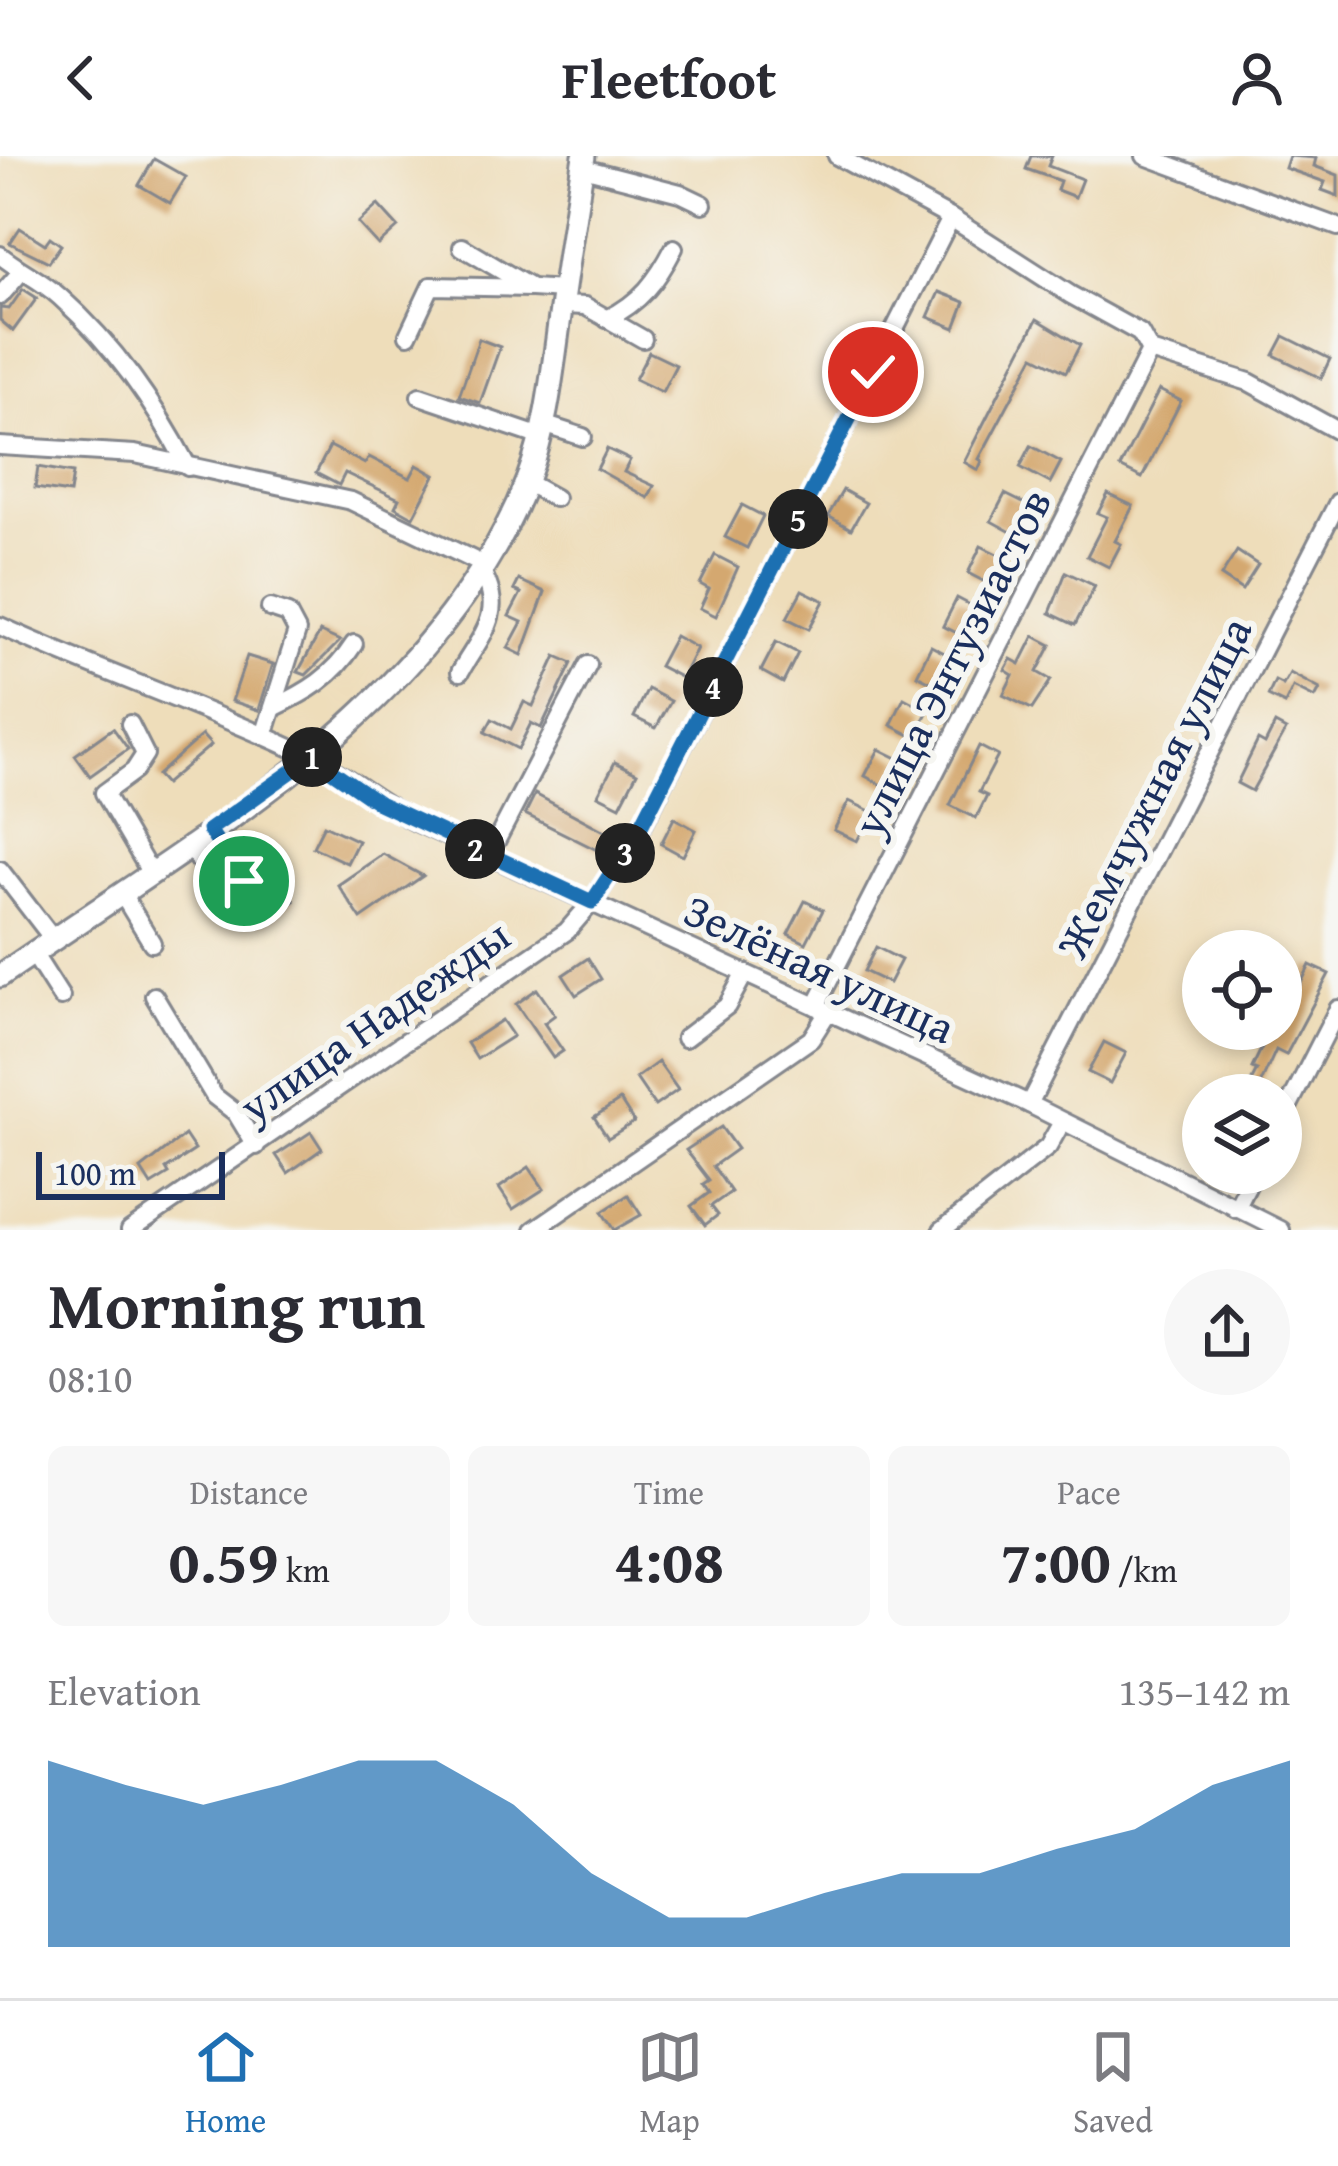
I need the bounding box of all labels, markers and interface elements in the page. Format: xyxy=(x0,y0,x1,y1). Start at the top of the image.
text: Fleetfoot xyxy=(562,39,776,118)
icon: back xyxy=(48,45,114,111)
icon: person xyxy=(1224,45,1290,111)
pin xyxy=(822,321,924,423)
icon: check xyxy=(840,339,906,405)
street label: улица Энтузиастов xyxy=(835,477,1067,848)
pin: 5 xyxy=(768,489,828,549)
text: 5 xyxy=(789,495,807,543)
street label: Жемчужная улица xyxy=(1038,605,1267,970)
pin: 4 xyxy=(683,657,743,717)
text: 4 xyxy=(704,663,722,711)
pin: 1 xyxy=(282,727,342,787)
text: 1 xyxy=(303,733,321,781)
pin: 2 xyxy=(445,819,505,879)
pin: 3 xyxy=(595,823,655,883)
text: 2 xyxy=(466,825,484,873)
text: 3 xyxy=(616,829,634,877)
pin xyxy=(193,830,295,932)
icon: arrive xyxy=(211,848,277,914)
street label: Зелёная улица xyxy=(674,877,967,1059)
street label: улица Надежды xyxy=(225,902,523,1138)
map controls xyxy=(1182,930,1302,1194)
button: locate xyxy=(1182,930,1302,1050)
button: layers xyxy=(1182,1074,1302,1194)
scale bar xyxy=(36,1146,225,1199)
text: 100 m xyxy=(54,1149,136,1197)
text: Morning run xyxy=(48,1255,425,1352)
button: share xyxy=(1164,1269,1290,1395)
text: 08:10 xyxy=(48,1349,133,1406)
text: Distance xyxy=(190,1468,308,1516)
text: Time xyxy=(634,1468,704,1516)
text: Pace xyxy=(1057,1468,1121,1516)
text: 0.59 xyxy=(168,1516,279,1604)
text: 4:08 xyxy=(614,1516,724,1604)
text: 7:00 xyxy=(1001,1516,1111,1604)
text: km xyxy=(279,1546,330,1594)
text: /km xyxy=(1111,1546,1177,1594)
text: Elevation xyxy=(48,1662,201,1719)
text: 135–142 m xyxy=(1118,1662,1290,1719)
tab: Home xyxy=(185,2024,266,2144)
tab: Map xyxy=(637,2024,703,2144)
tab: Saved xyxy=(1073,2024,1153,2144)

